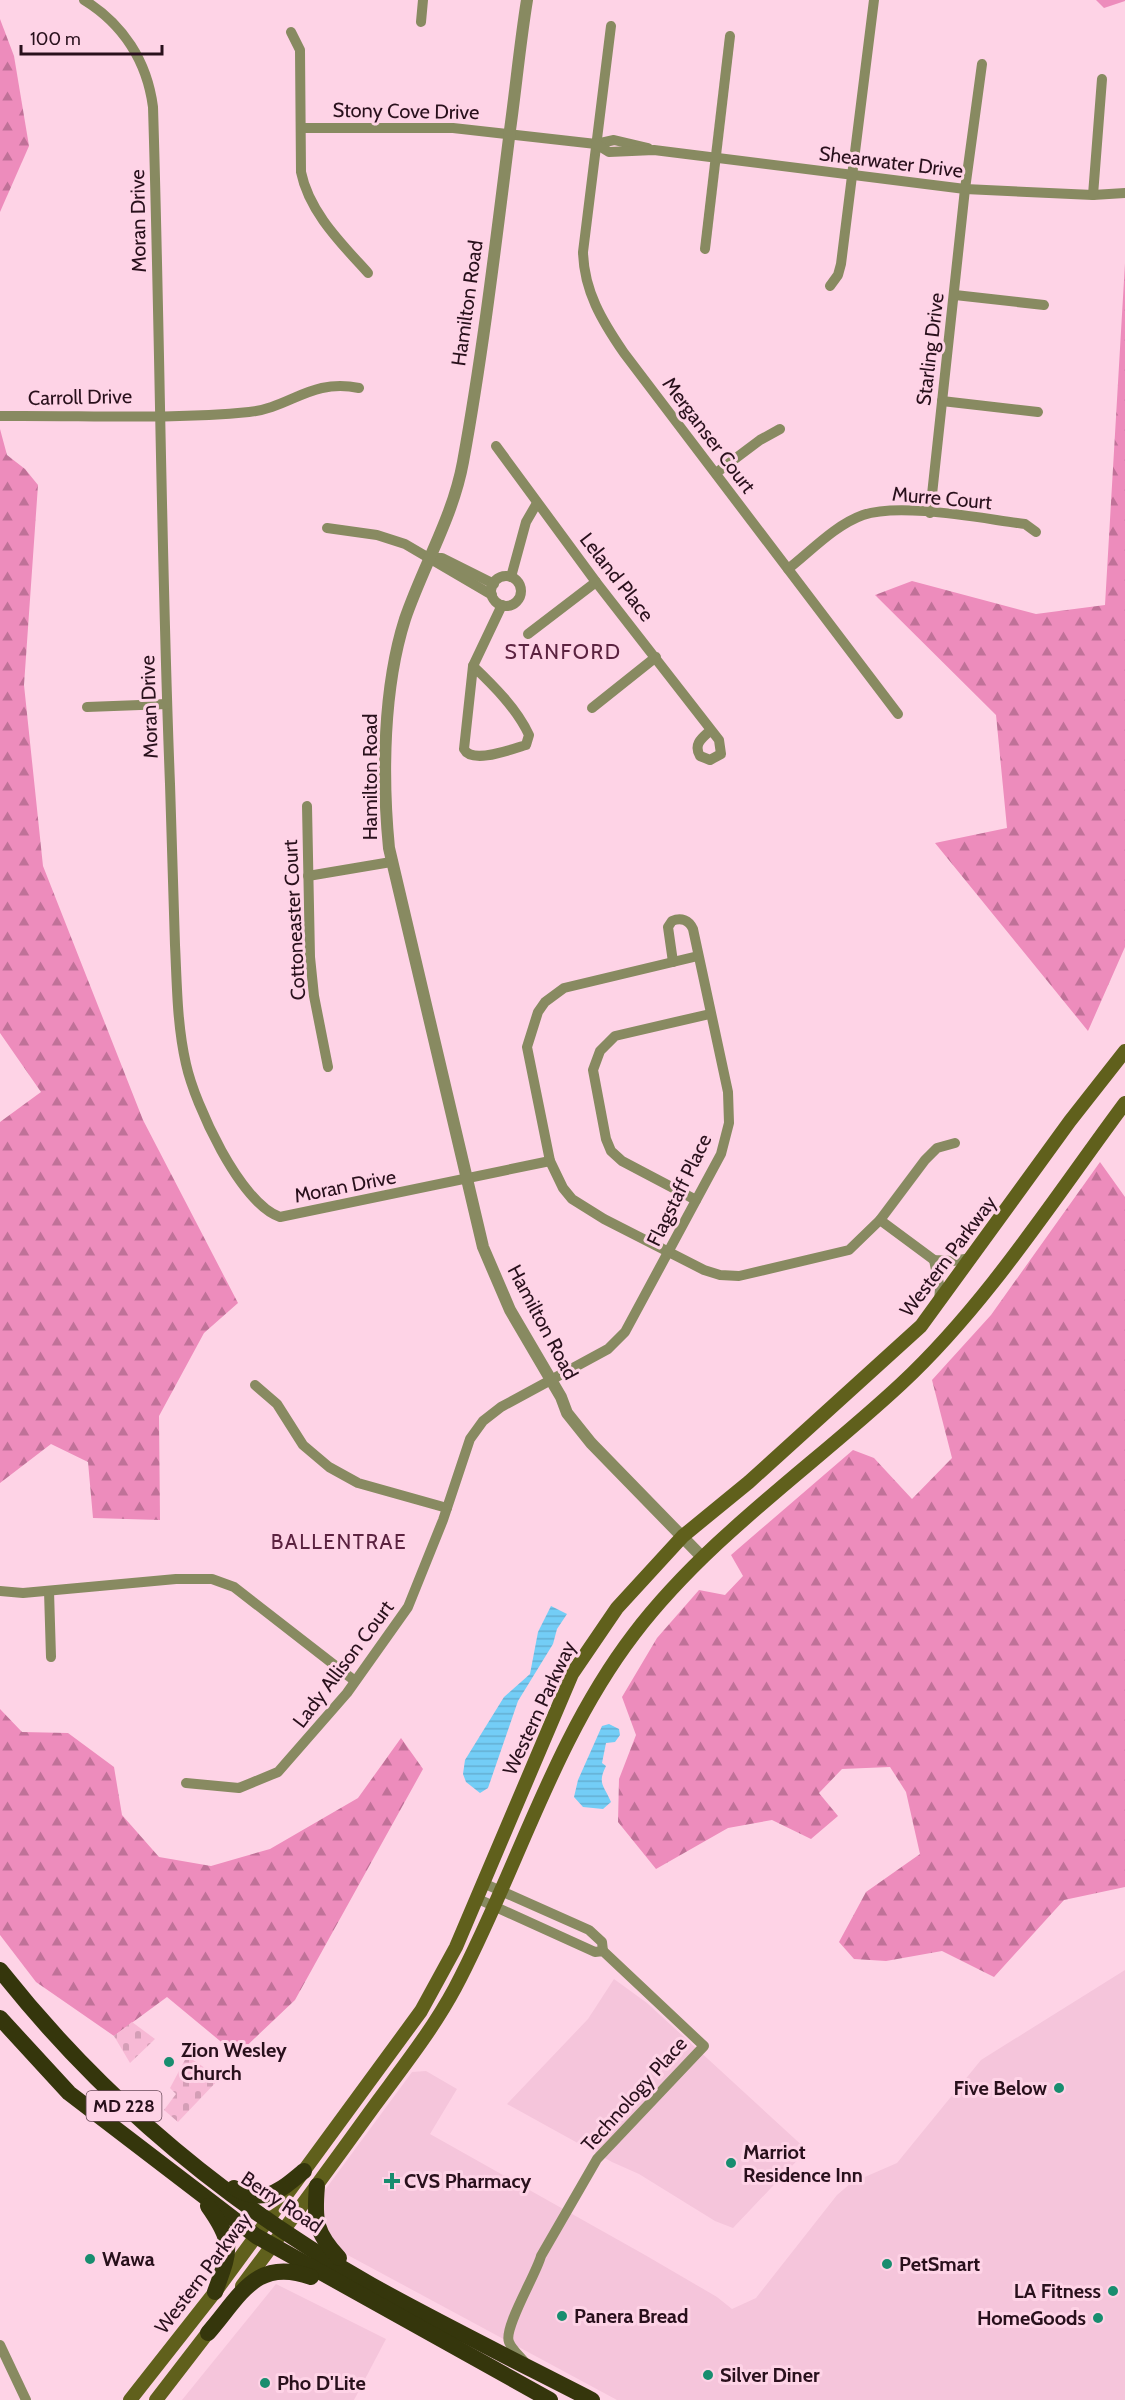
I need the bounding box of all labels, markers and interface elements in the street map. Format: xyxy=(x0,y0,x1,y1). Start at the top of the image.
scale bar xyxy=(21,18,162,56)
text: 100 m xyxy=(30,28,81,50)
street label: Stony Cove Drive xyxy=(332,98,480,124)
street label: Shearwater Drive xyxy=(818,141,964,183)
street label: Moran Drive xyxy=(125,169,151,273)
street label: Hamilton Road xyxy=(446,239,488,367)
street label: Starling Drive xyxy=(911,291,949,407)
street label: Merganser Court xyxy=(658,372,761,498)
street label: Carroll Drive xyxy=(28,384,132,410)
street label: Murre Court xyxy=(891,482,993,514)
street label: Leland Place xyxy=(575,528,659,626)
district label: STANFORD xyxy=(505,639,621,664)
street label: Moran Drive xyxy=(135,655,163,759)
street label: Hamilton Road xyxy=(358,714,382,840)
street label: Cottoneaster Court xyxy=(278,839,310,1001)
street label: Flagstaff Place xyxy=(642,1130,716,1250)
street label: Moran Drive xyxy=(292,1164,398,1208)
street label: Western Parkway xyxy=(895,1191,1001,1321)
street label: Hamilton Road xyxy=(503,1260,583,1384)
district label: BALLENTRAE xyxy=(271,1529,407,1554)
street label: Lady Allison Court xyxy=(287,1596,399,1732)
street label: Western Parkway xyxy=(497,1637,581,1779)
street label: Technology Place xyxy=(576,2032,692,2156)
place label: Zion Wesley Church xyxy=(181,2038,287,2085)
marker: Zion Wesley Church xyxy=(162,2055,176,2069)
place label: Five Below xyxy=(954,2076,1047,2100)
marker: Five Below xyxy=(1052,2081,1066,2095)
road number: MD 228 xyxy=(86,2091,162,2121)
place label: Marriot Residence Inn xyxy=(743,2140,863,2187)
marker: Marriot Residence Inn xyxy=(724,2156,738,2170)
street label: Berry Road xyxy=(237,2166,327,2238)
place label: CVS Pharmacy xyxy=(404,2169,531,2193)
marker: CVS Pharmacy xyxy=(385,2174,399,2188)
street label: Western Parkway xyxy=(150,2208,256,2338)
place label: Wawa xyxy=(102,2247,155,2271)
marker: Wawa xyxy=(83,2252,97,2266)
place label: PetSmart xyxy=(899,2252,980,2276)
marker: PetSmart xyxy=(880,2257,894,2271)
place label: LA Fitness xyxy=(1014,2279,1101,2303)
marker: LA Fitness xyxy=(1106,2284,1120,2298)
place label: Panera Bread xyxy=(574,2304,688,2328)
place label: HomeGoods xyxy=(977,2306,1086,2330)
marker: Panera Bread xyxy=(555,2309,569,2323)
marker: HomeGoods xyxy=(1091,2311,1105,2325)
place label: Silver Diner xyxy=(720,2363,820,2387)
marker: Silver Diner xyxy=(701,2368,715,2382)
place label: Pho D'Lite xyxy=(277,2371,366,2395)
marker: Pho D'Lite xyxy=(258,2376,272,2390)

